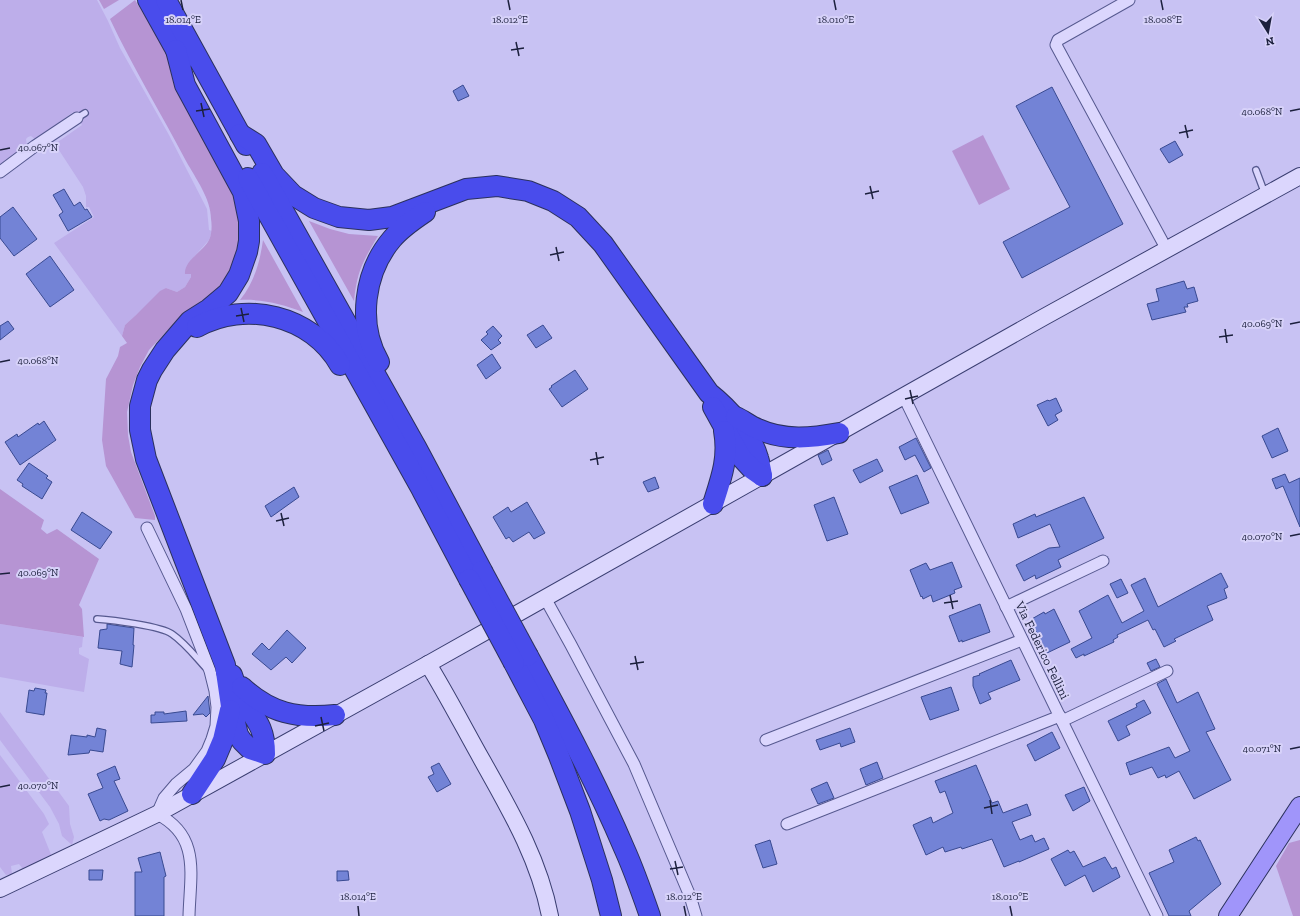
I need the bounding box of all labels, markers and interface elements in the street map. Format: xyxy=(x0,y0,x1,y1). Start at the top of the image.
north arrow xyxy=(1248,12,1288,52)
text: 18.014°E xyxy=(165,14,201,26)
text: 18.012°E xyxy=(492,14,528,26)
text: 18.010°E xyxy=(818,14,854,26)
text: 18.008°E xyxy=(1144,14,1182,26)
text: N xyxy=(1264,34,1275,49)
text: 40.068°N xyxy=(1242,106,1283,118)
text: 40.067°N xyxy=(18,142,59,154)
text: 40.069°N xyxy=(1242,318,1283,330)
text: 40.068°N xyxy=(18,355,59,367)
text: 40.070°N xyxy=(1242,531,1283,543)
text: 40.069°N xyxy=(18,567,59,579)
street label: Via Federico Fellini xyxy=(1012,598,1073,702)
text: 40.071°N xyxy=(1243,743,1282,755)
text: 40.070°N xyxy=(18,780,59,792)
text: 18.014°E xyxy=(340,891,376,903)
text: 18.012°E xyxy=(666,891,702,903)
text: 18.010°E xyxy=(992,891,1028,903)

